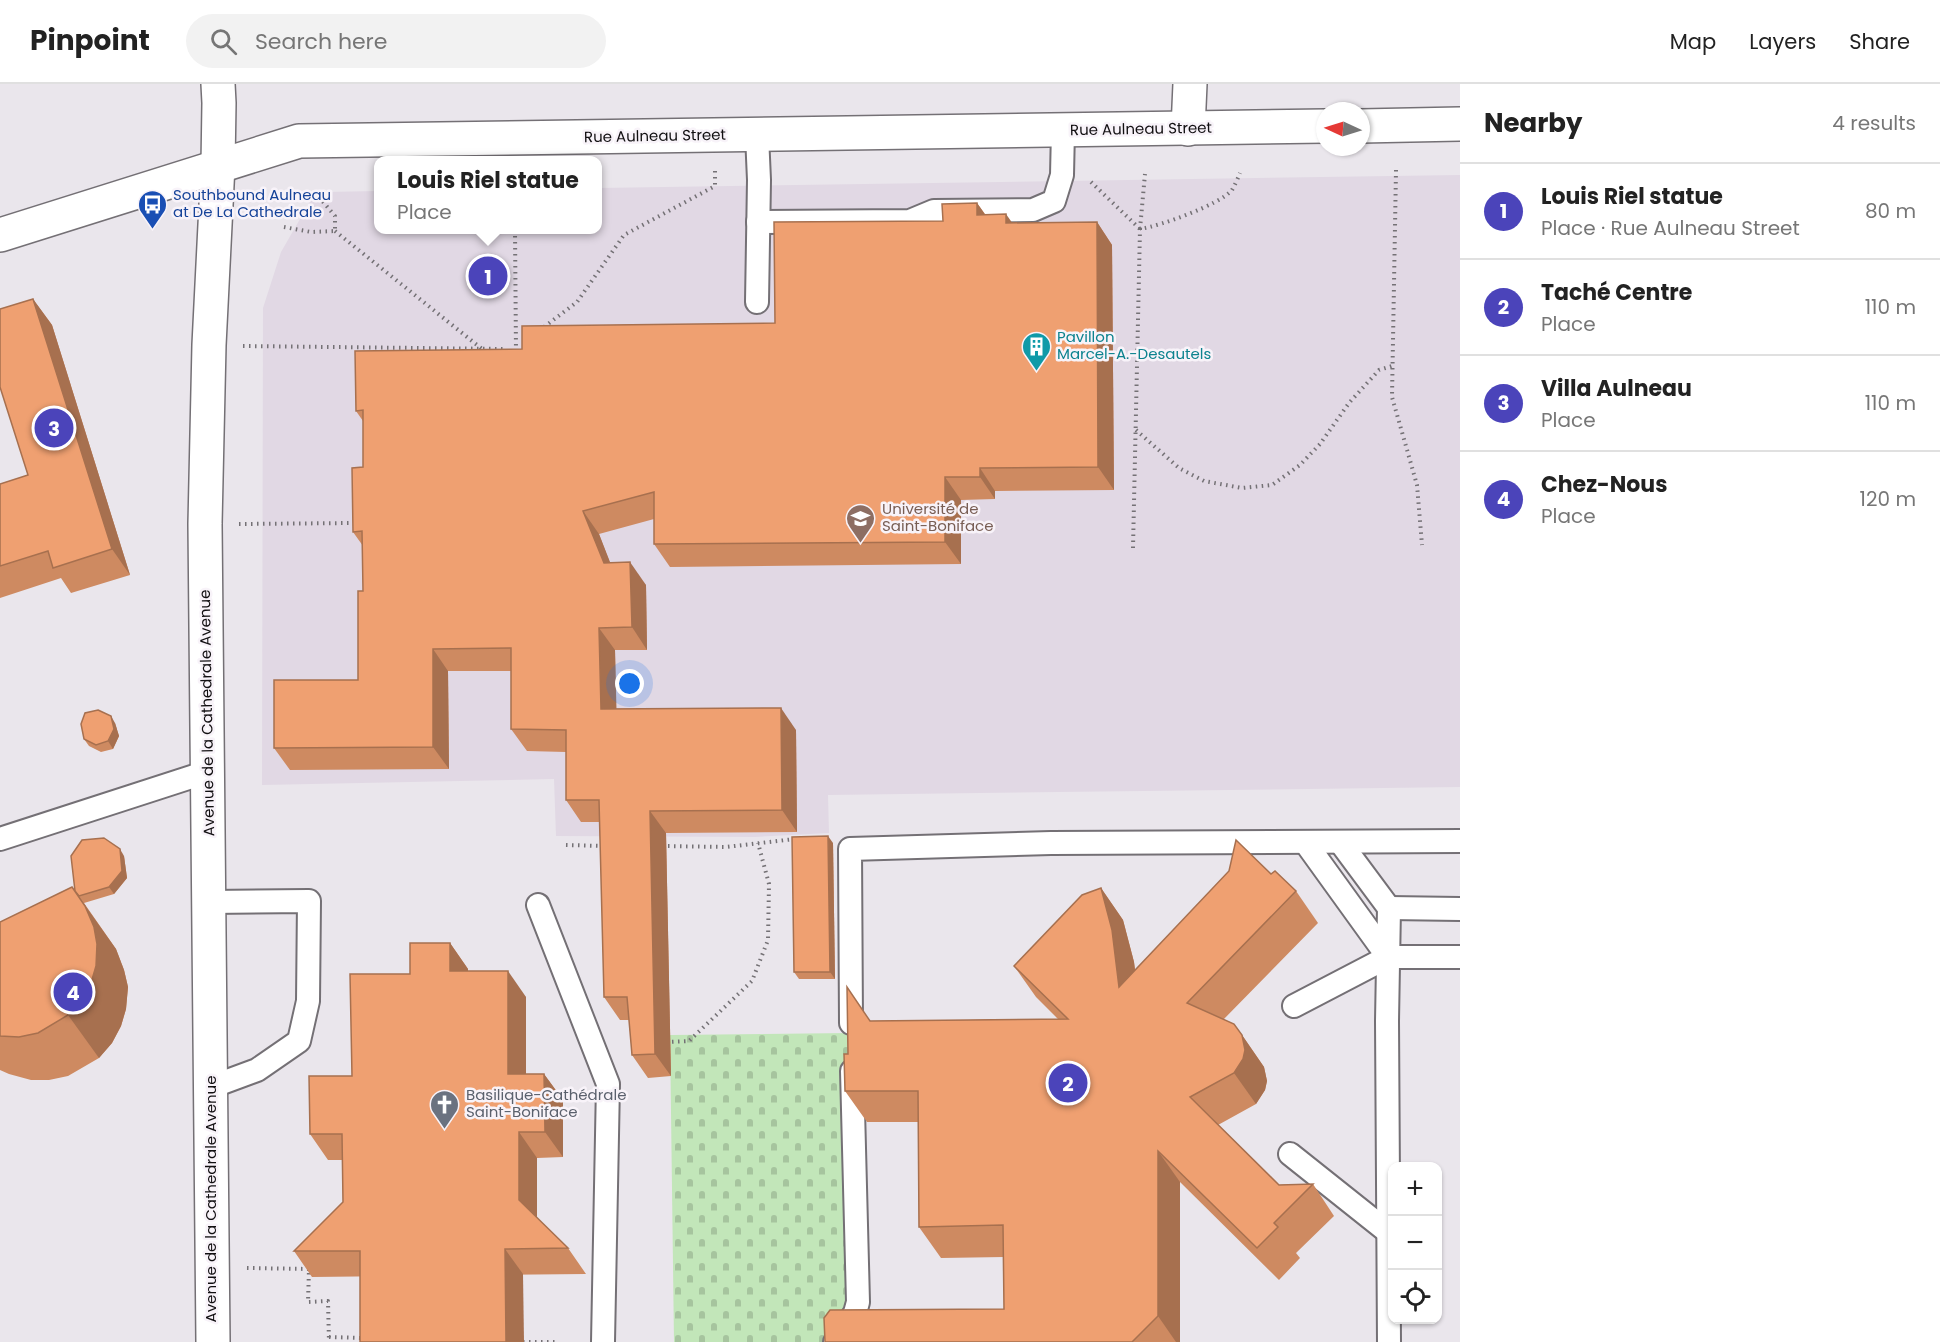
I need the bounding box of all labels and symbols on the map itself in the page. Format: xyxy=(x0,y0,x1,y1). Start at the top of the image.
north arrow xyxy=(1316,102,1370,156)
street label: Rue Aulneau Street xyxy=(1070,117,1212,140)
street label: Rue Aulneau Street xyxy=(584,124,726,147)
place label: Southbound Aulneau at De La Cathedrale xyxy=(173,184,331,222)
bus stop icon: Southbound Aulneau at De La Cathedrale xyxy=(136,188,168,230)
pin: 1 xyxy=(468,254,508,298)
place label: Pavillon Marcel-A.-Desautels xyxy=(1057,326,1211,364)
building icon: Pavillon Marcel-A.-Desautels xyxy=(1020,330,1052,372)
pin: 3 xyxy=(34,406,74,450)
place label: Université de Saint-Boniface xyxy=(882,498,994,536)
school or university icon: Université de Saint-Boniface xyxy=(845,502,877,544)
street label: Avenue de la Cathedrale Avenue xyxy=(194,589,219,837)
your location xyxy=(615,669,644,698)
pin: 4 xyxy=(54,970,92,1014)
pin: 2 xyxy=(1048,1060,1088,1106)
street label: Avenue de la Cathedrale Avenue xyxy=(200,1076,221,1322)
place label: Basilique-Cathédrale Saint-Boniface xyxy=(466,1084,627,1122)
church icon: Basilique-Cathédrale Saint-Boniface xyxy=(429,1088,461,1130)

